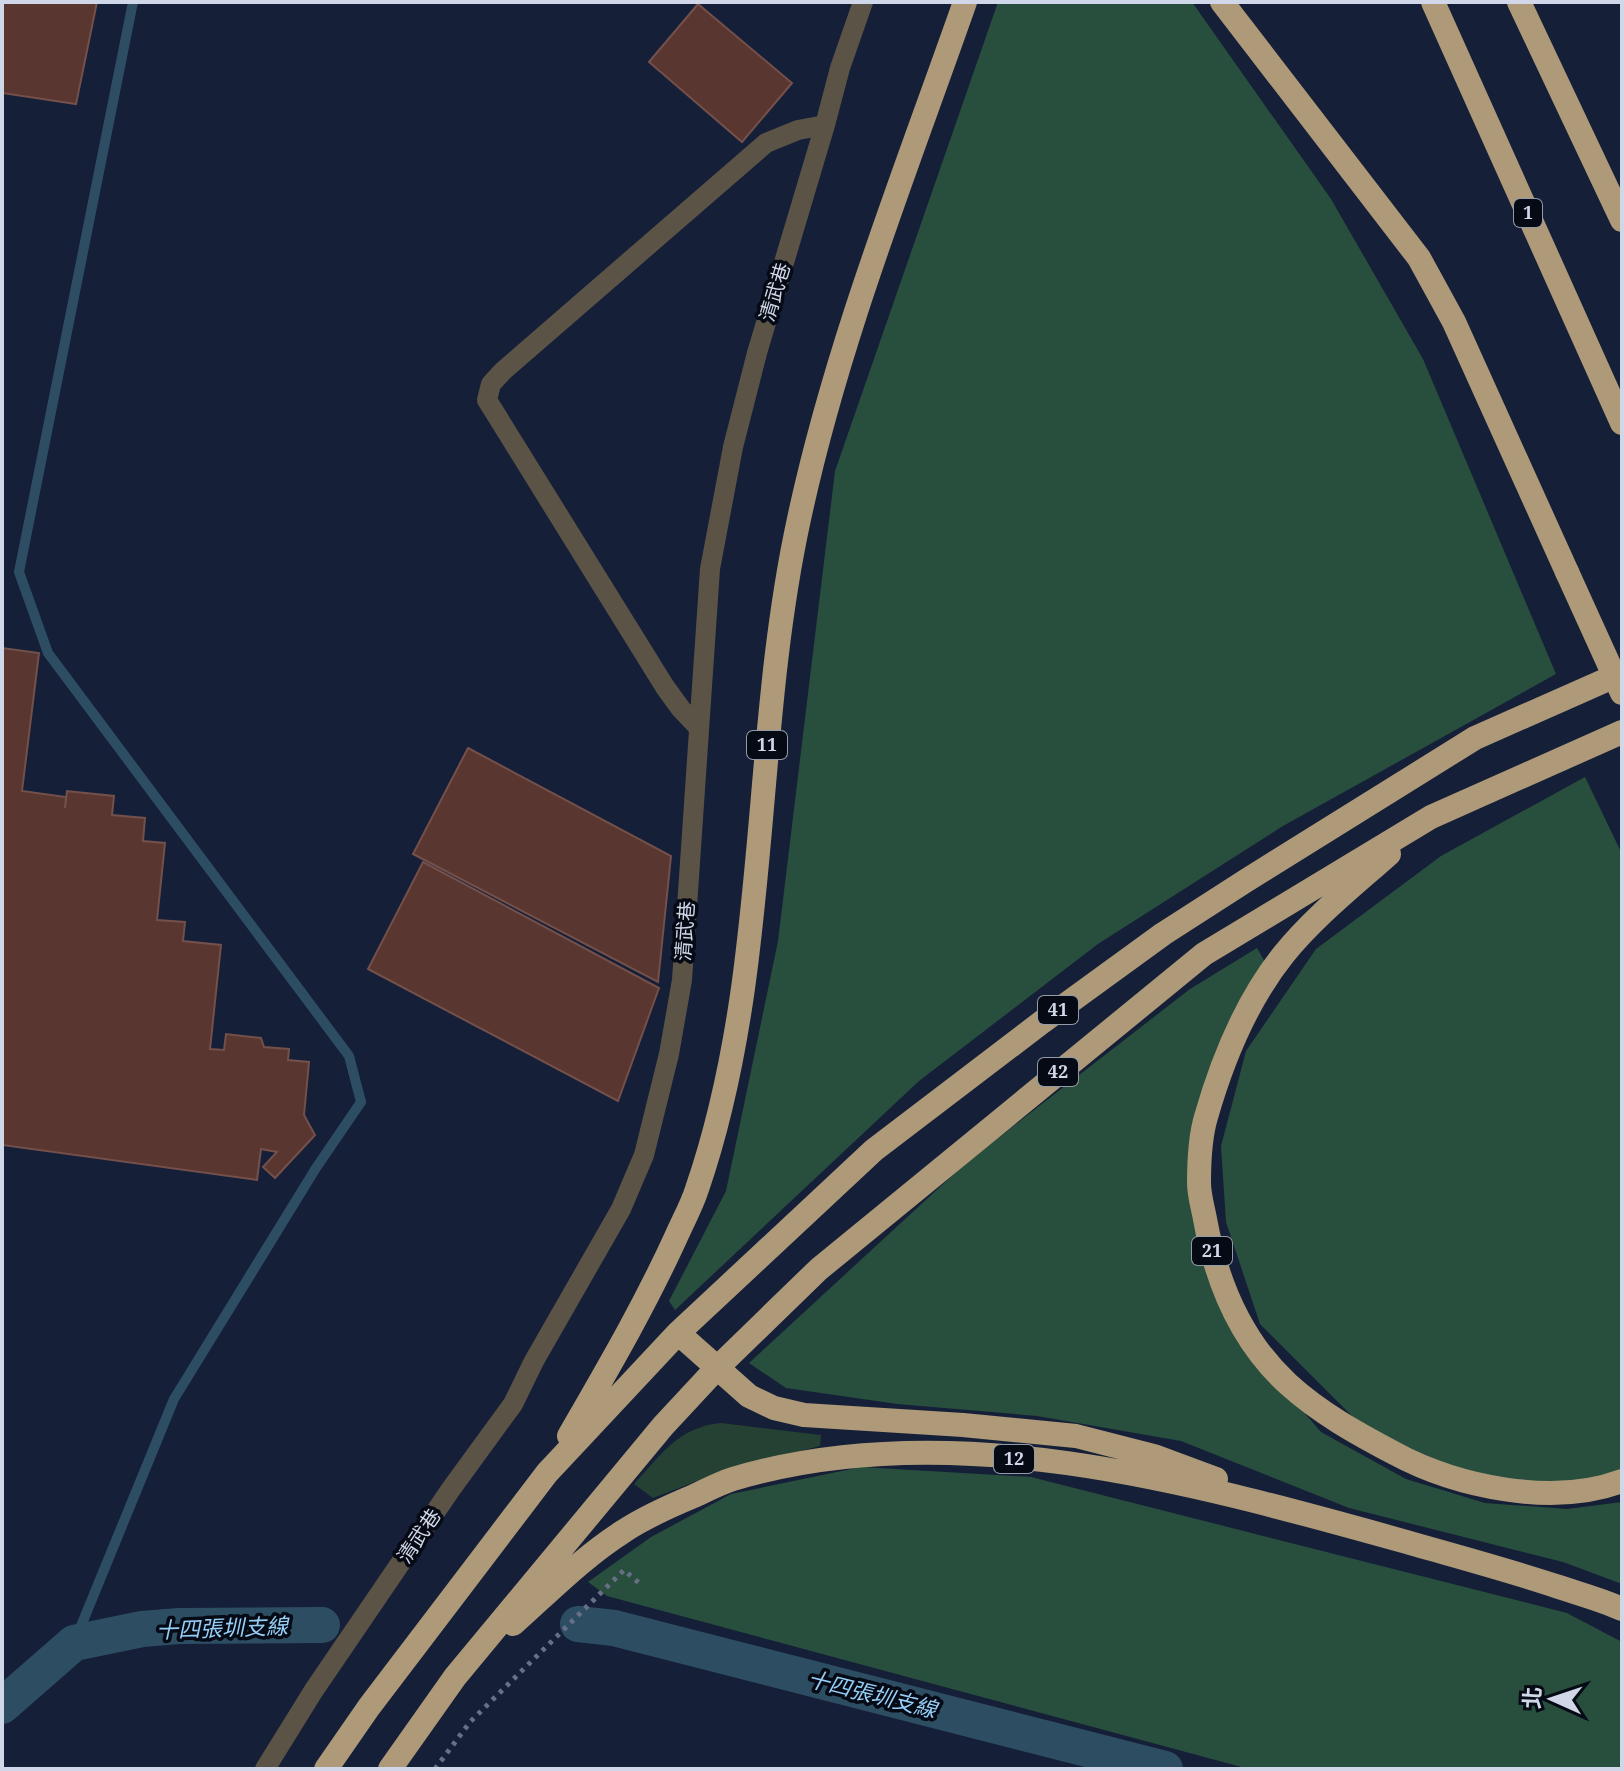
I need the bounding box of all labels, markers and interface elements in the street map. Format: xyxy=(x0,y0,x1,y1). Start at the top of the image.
road number: 1 xyxy=(1514,199,1542,227)
street label: 清武巷 xyxy=(753,259,796,324)
road number: 11 xyxy=(747,731,787,759)
street label: 清武巷 xyxy=(669,900,700,962)
road number: 41 xyxy=(1038,996,1078,1024)
road number: 42 xyxy=(1038,1058,1078,1086)
road number: 21 xyxy=(1192,1237,1232,1265)
road number: 12 xyxy=(994,1445,1034,1473)
street label: 清武巷 xyxy=(391,1503,447,1568)
water label: 十四張圳支線 xyxy=(155,1610,291,1644)
north arrow xyxy=(1512,1659,1592,1739)
water label: 十四張圳支線 xyxy=(805,1663,943,1724)
text: 北 xyxy=(1515,1686,1547,1710)

